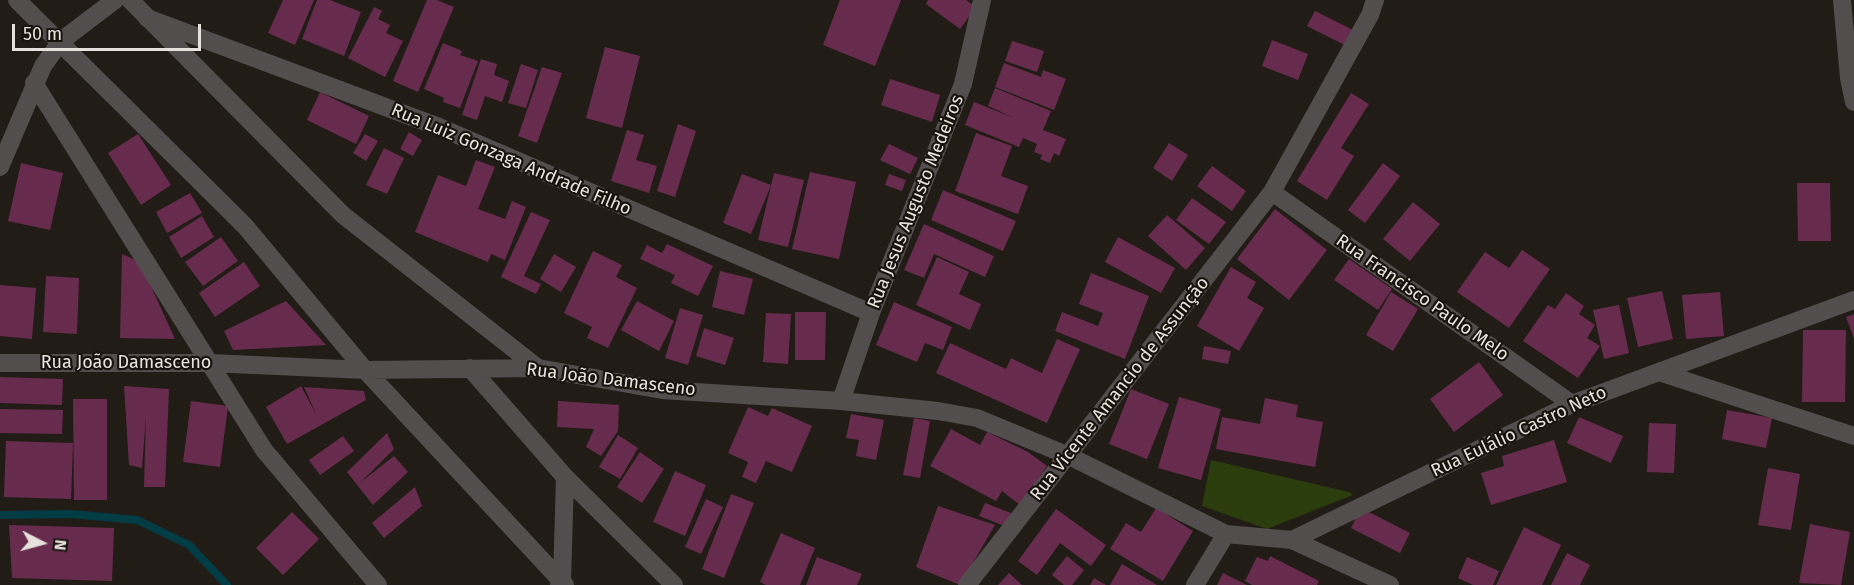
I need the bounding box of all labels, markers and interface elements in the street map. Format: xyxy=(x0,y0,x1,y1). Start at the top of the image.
scale bar xyxy=(15,12,204,50)
text: 50 m xyxy=(23,23,62,45)
street label: Rua Jesus Augusto Medeiros xyxy=(863,92,969,312)
street label: Rua Luiz Gonzaga Andrade Filho xyxy=(388,100,634,220)
street label: Rua Francisco Paulo Melo xyxy=(1331,230,1513,366)
street label: Rua Vicente Amancio de Assunção xyxy=(1026,273,1214,505)
street label: Rua João Damasceno xyxy=(41,352,211,374)
street label: Rua João Damasceno xyxy=(525,359,697,401)
street label: Rua Eulálio Castro Neto xyxy=(1428,382,1610,482)
north arrow xyxy=(12,513,72,573)
text: N xyxy=(50,539,70,551)

